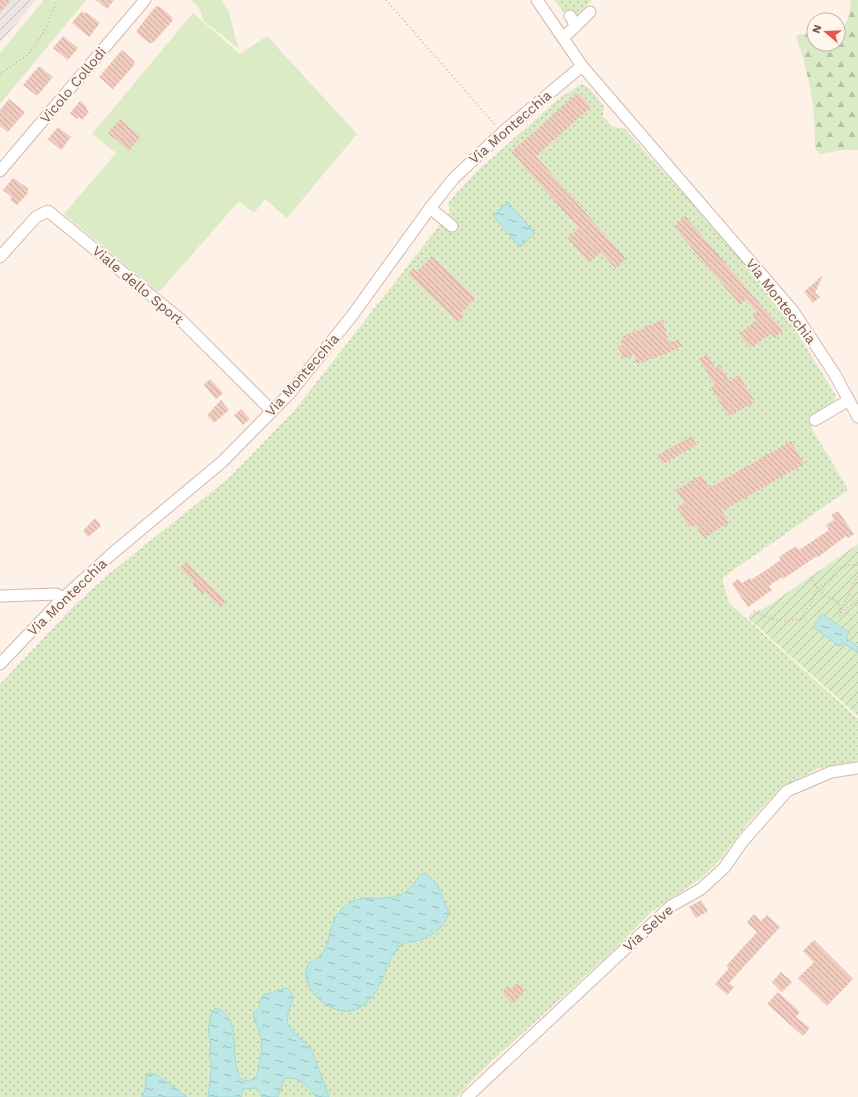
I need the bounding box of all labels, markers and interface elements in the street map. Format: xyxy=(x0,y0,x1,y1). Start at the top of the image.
north arrow xyxy=(806,12,846,52)
text: N xyxy=(810,23,824,35)
street label: Vicolo Collodi xyxy=(37,44,109,126)
street label: Via Montecchia xyxy=(466,87,555,167)
street label: Viale dello Sport xyxy=(89,242,187,328)
street label: Via Montecchia xyxy=(743,255,819,347)
street label: Via Montecchia xyxy=(262,330,342,419)
street label: Via Montecchia xyxy=(24,555,110,639)
street label: Via Selve xyxy=(620,901,676,955)

